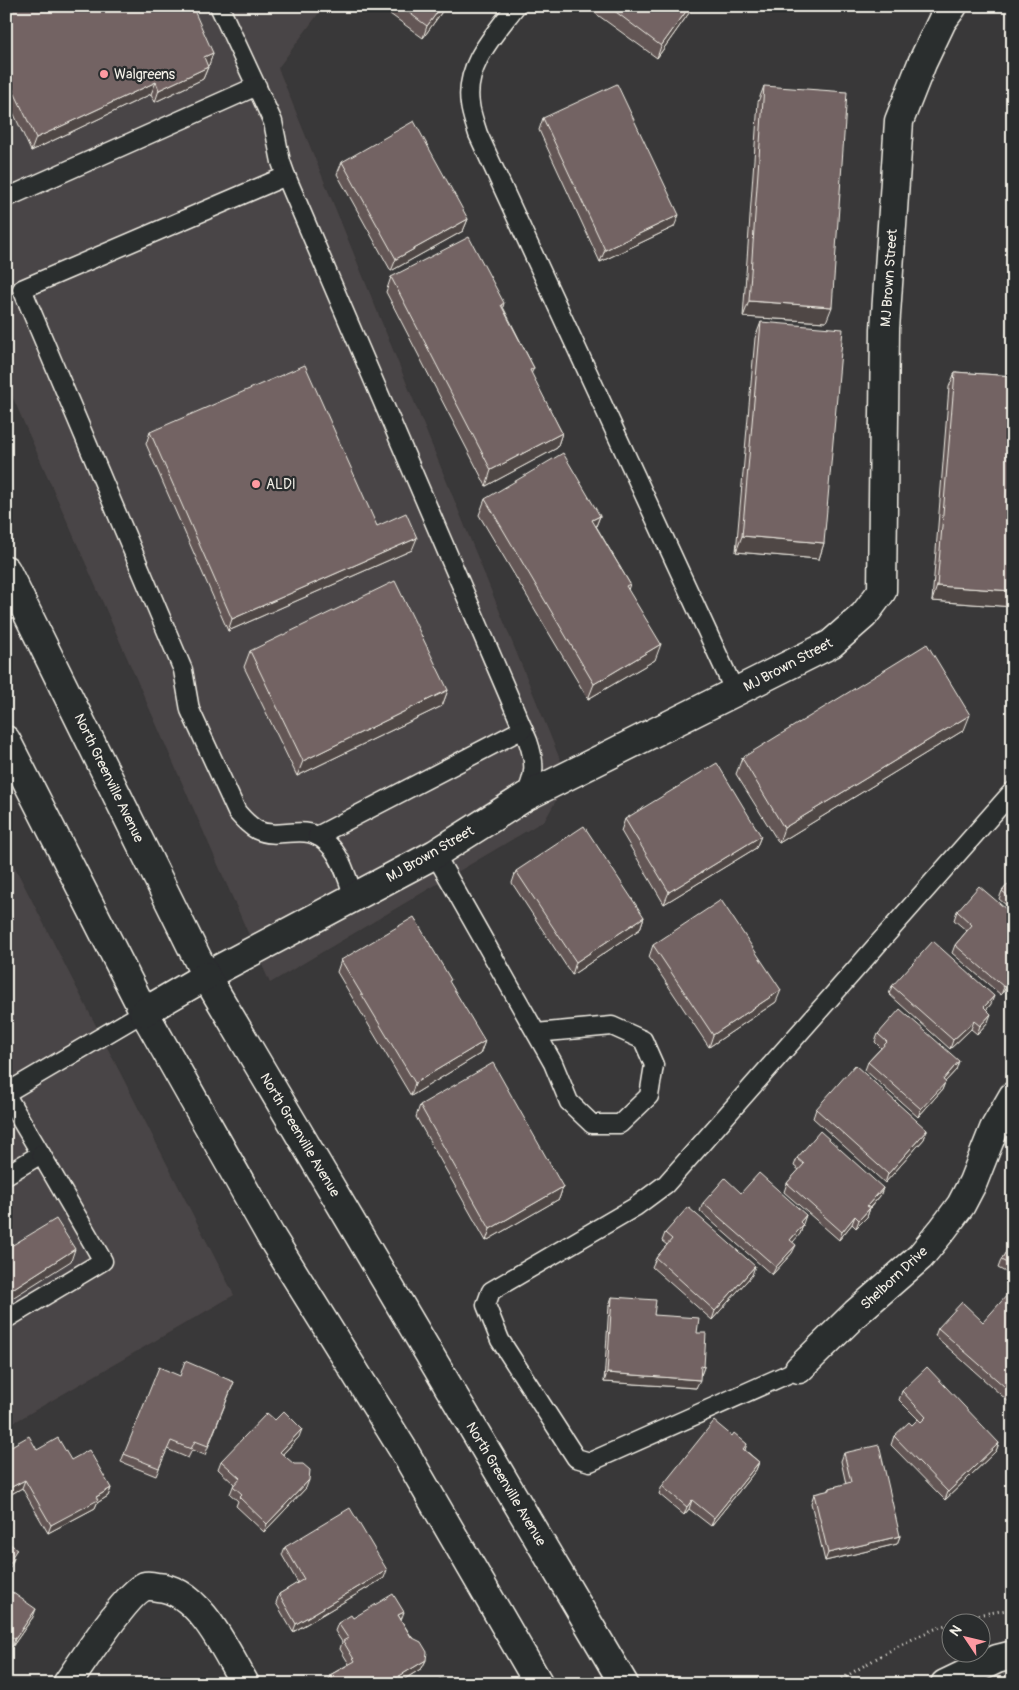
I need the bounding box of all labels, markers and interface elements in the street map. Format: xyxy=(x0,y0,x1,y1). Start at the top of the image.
place label: Walgreens xyxy=(114,66,176,83)
marker: Walgreens xyxy=(98,68,110,80)
street label: MJ Brown Street xyxy=(877,228,901,328)
place label: ALDI xyxy=(266,476,296,493)
marker: ALDI xyxy=(250,478,262,490)
street label: MJ Brown Street xyxy=(741,634,836,696)
street label: North Greenville Avenue xyxy=(70,711,148,845)
street label: MJ Brown Street xyxy=(383,822,477,886)
street label: North Greenville Avenue xyxy=(256,1070,344,1200)
street label: Shelborn Drive xyxy=(857,1243,931,1313)
street label: North Greenville Avenue xyxy=(462,1419,550,1549)
north arrow xyxy=(942,1612,992,1662)
text: N xyxy=(946,1622,965,1640)

